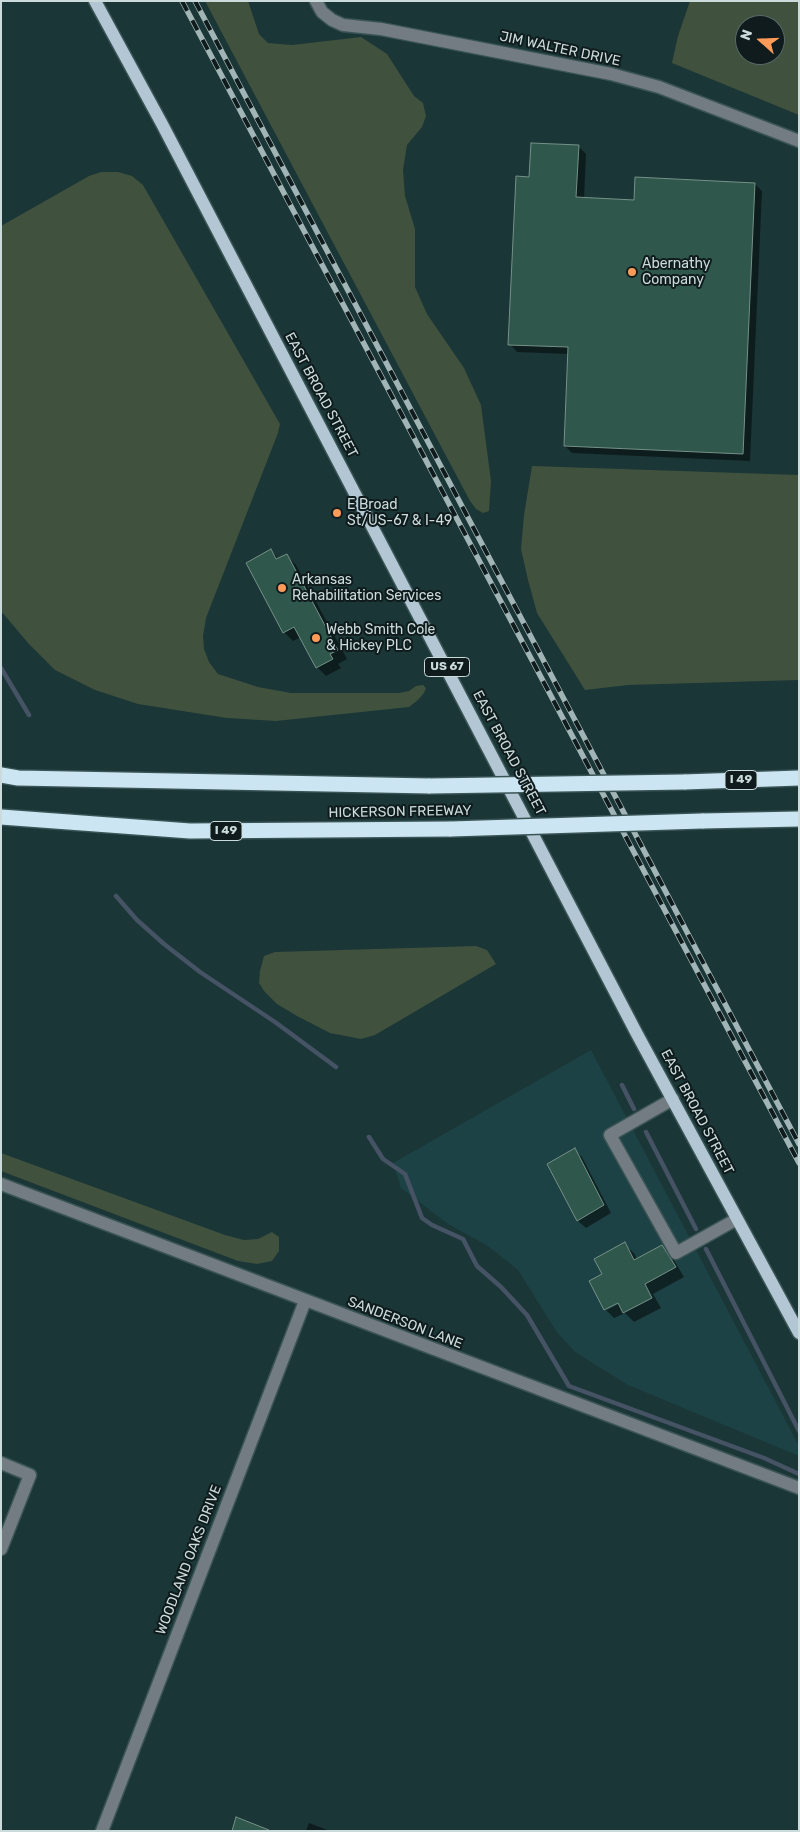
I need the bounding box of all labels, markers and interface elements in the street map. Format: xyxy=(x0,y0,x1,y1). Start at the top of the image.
north arrow xyxy=(735,15,785,65)
text: N xyxy=(737,27,756,43)
street label: JIM WALTER DRIVE xyxy=(498,28,622,70)
place label: Abernathy Company xyxy=(642,256,711,288)
marker: Abernathy Company xyxy=(626,266,638,278)
street label: EAST BROAD STREET xyxy=(281,330,361,460)
place label: E Broad St/US-67 & I-49 xyxy=(347,497,452,530)
marker: E Broad St/US-67 & I-49 xyxy=(331,507,343,519)
place label: Arkansas Rehabilitation Services xyxy=(292,572,441,604)
marker: Arkansas Rehabilitation Services xyxy=(276,582,288,594)
place label: Webb Smith Cole & Hickey PLC xyxy=(326,622,435,654)
marker: Webb Smith Cole & Hickey PLC xyxy=(310,632,322,644)
road number: US 67 xyxy=(424,658,470,676)
street label: EAST BROAD STREET xyxy=(469,688,549,818)
road number: I 49 xyxy=(725,770,757,790)
street label: HICKERSON FREEWAY xyxy=(328,802,472,822)
road number: I 49 xyxy=(210,821,242,840)
street label: EAST BROAD STREET xyxy=(657,1047,737,1177)
street label: SANDERSON LANE xyxy=(345,1293,465,1353)
street label: WOODLAND OAKS DRIVE xyxy=(153,1483,225,1637)

